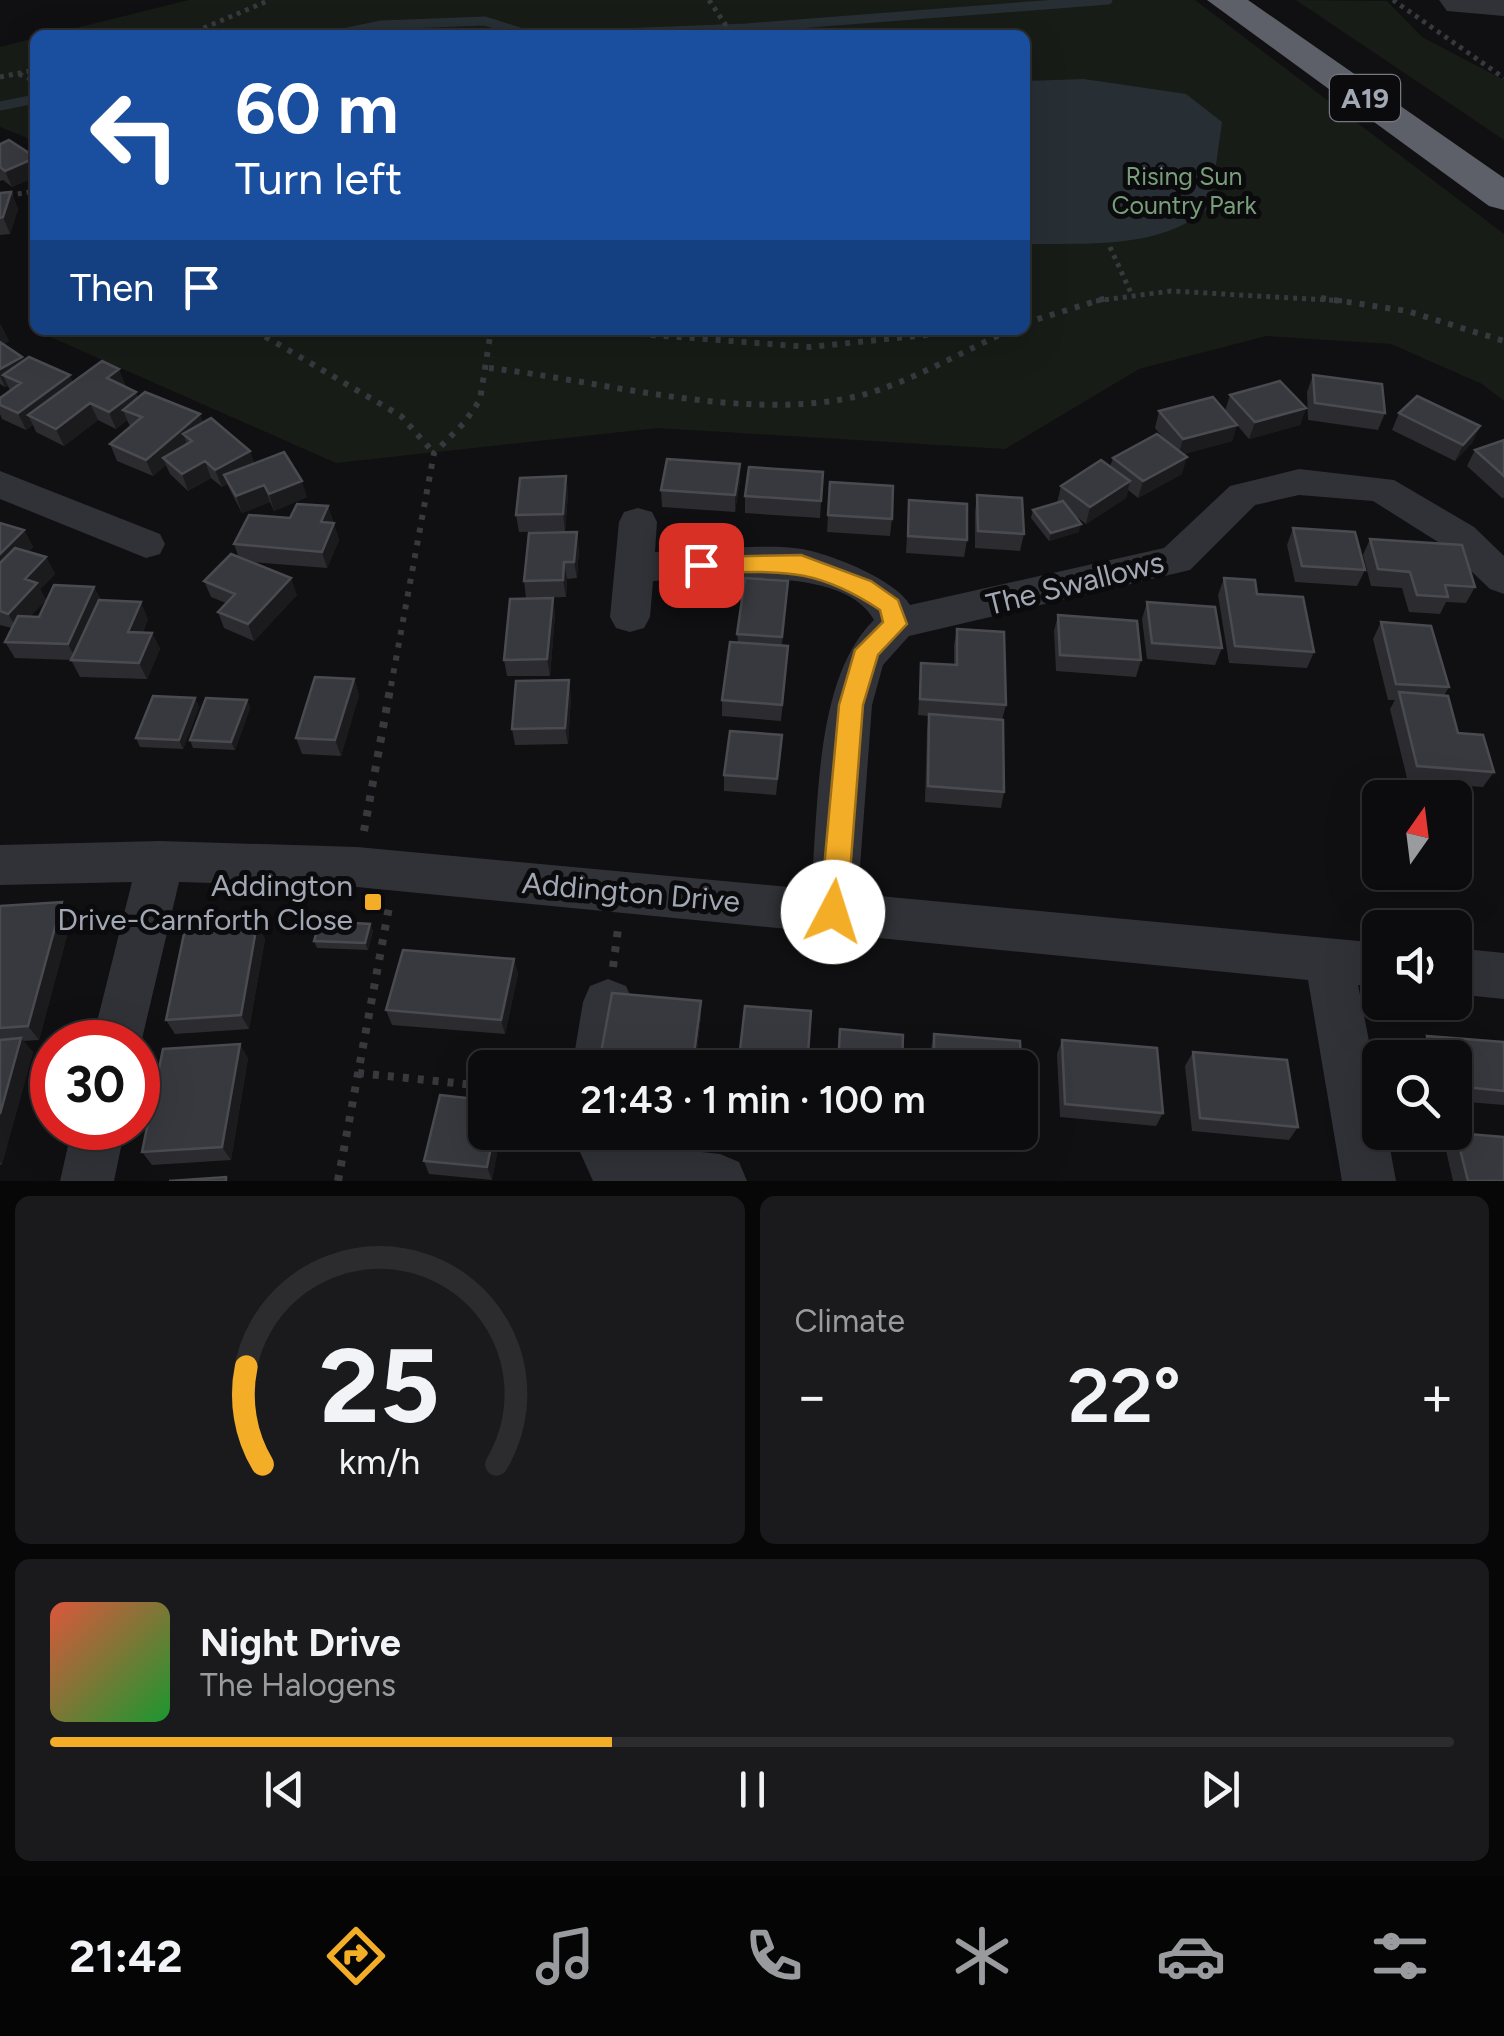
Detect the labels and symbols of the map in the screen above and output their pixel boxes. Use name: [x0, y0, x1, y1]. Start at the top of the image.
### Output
road number: A19: [1330, 75, 1400, 121]
park label: Rising Sun Country Park: [1111, 161, 1257, 220]
pin: [659, 523, 744, 608]
street label: The Swallows: [982, 543, 1168, 623]
north arrow: [1362, 780, 1472, 890]
position arrow: [781, 860, 885, 964]
street label: Addington Drive: [520, 864, 742, 920]
place label: Addington Drive-Carnforth Close: [57, 867, 353, 938]
marker: Addington Drive-Carnforth Close: [362, 891, 384, 913]
speed limit sign: 30: [30, 1020, 160, 1150]

